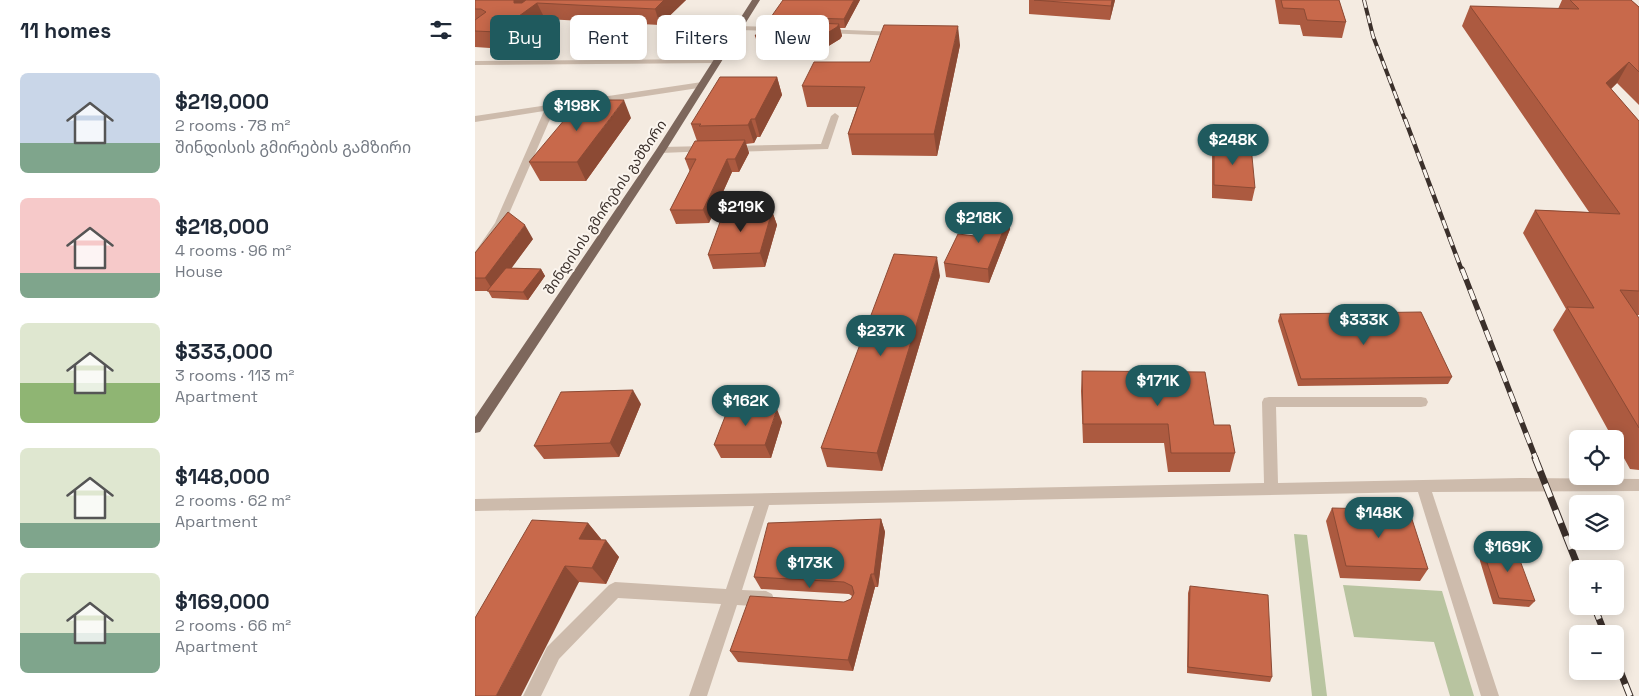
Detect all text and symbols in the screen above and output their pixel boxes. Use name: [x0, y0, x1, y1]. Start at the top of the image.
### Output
chip: Buy: [490, 15, 560, 60]
chip: Rent: [570, 15, 647, 60]
chip: Filters: [657, 15, 746, 60]
chip: New: [756, 15, 829, 60]
icon: filters: [427, 16, 455, 44]
text: 11 homes: [20, 17, 111, 44]
text: $219,000: [175, 88, 269, 115]
pin: $198K: [542, 90, 612, 132]
icon: home: [60, 93, 120, 153]
text: $198K: [554, 95, 600, 116]
text: 2 rooms · 78 m²: [175, 115, 290, 136]
street label: შინდისის გმირების გამზირი: [540, 116, 670, 298]
pin: $248K: [1198, 124, 1268, 166]
text: $248K: [1209, 129, 1257, 150]
text: შინდისის გმირების გამზირი: [175, 137, 411, 158]
pin: $219K: [706, 190, 776, 233]
text: $219K: [718, 196, 764, 217]
pin: $218K: [944, 202, 1014, 244]
text: $218K: [956, 207, 1002, 228]
text: $218,000: [175, 213, 269, 240]
icon: home: [60, 218, 120, 278]
text: 4 rooms · 96 m²: [175, 240, 291, 261]
text: House: [175, 261, 223, 282]
pin: $333K: [1329, 304, 1399, 346]
text: $333K: [1340, 309, 1388, 330]
pin: $237K: [846, 314, 916, 357]
text: $237K: [857, 320, 905, 341]
text: $333,000: [175, 338, 273, 365]
icon: home: [60, 343, 120, 403]
pin: $171K: [1123, 364, 1193, 407]
text: 3 rooms · 113 m²: [175, 365, 294, 386]
text: $171K: [1137, 370, 1179, 391]
pin: $162K: [711, 384, 781, 427]
text: Apartment: [175, 386, 258, 407]
text: $162K: [723, 390, 769, 411]
map controls: [1569, 430, 1624, 680]
button: locate: [1569, 430, 1624, 485]
text: $148,000: [175, 463, 270, 490]
icon: home: [60, 468, 120, 528]
text: 2 rooms · 62 m²: [175, 490, 291, 511]
button: layers: [1569, 495, 1624, 550]
pin: $148K: [1344, 496, 1414, 539]
text: $148K: [1356, 502, 1402, 523]
text: Apartment: [175, 511, 258, 532]
pin: $169K: [1473, 530, 1543, 573]
text: $169K: [1485, 536, 1531, 557]
pin: $173K: [775, 546, 845, 589]
text: $173K: [787, 552, 833, 573]
button: +: [1569, 560, 1624, 615]
text: $169,000: [175, 588, 270, 615]
icon: home: [60, 593, 120, 653]
text: 2 rooms · 66 m²: [175, 615, 291, 636]
button: −: [1569, 625, 1624, 680]
text: Apartment: [175, 636, 258, 657]

